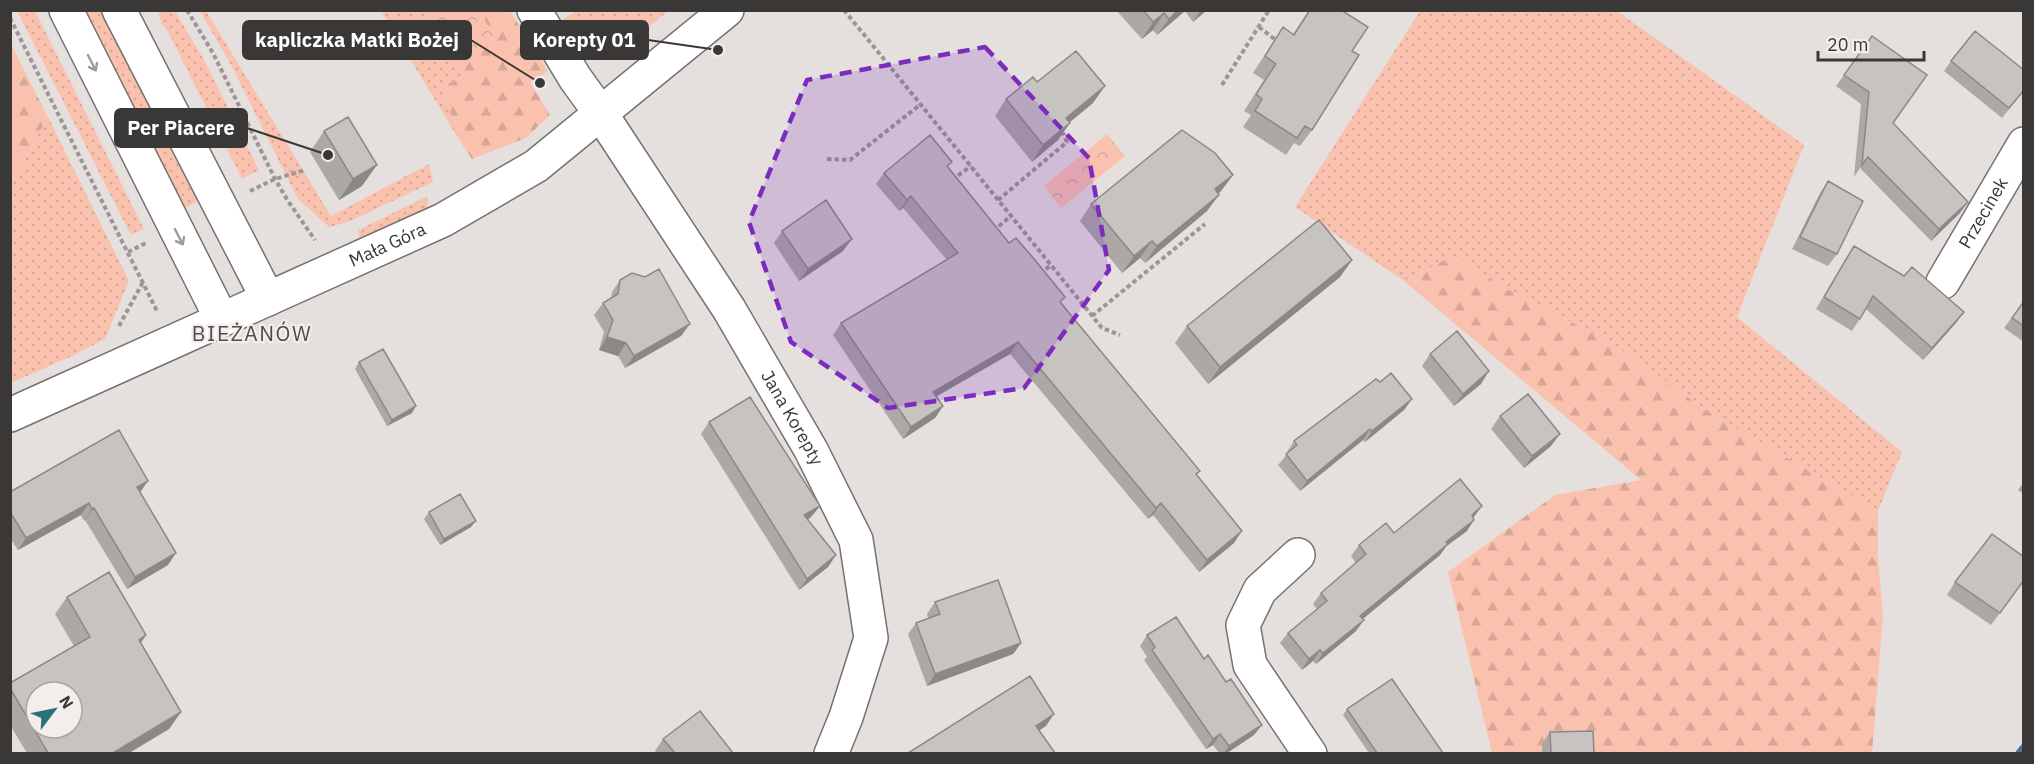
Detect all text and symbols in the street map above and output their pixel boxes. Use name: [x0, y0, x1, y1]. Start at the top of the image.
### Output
callout: kapliczka Matki Bożej: [243, 21, 471, 59]
callout: Korepty 01: [521, 21, 648, 59]
scale bar: [1818, 24, 1924, 62]
text: kapliczka Matki Bożej: [255, 26, 459, 53]
text: Korepty 01: [532, 26, 636, 53]
text: 20 m: [1827, 33, 1869, 56]
one-way arrow: [87, 53, 98, 71]
callout: Per Piacere: [115, 109, 247, 147]
text: Per Piacere: [127, 114, 235, 141]
street label: Przecinek: [1953, 173, 2013, 252]
street label: Mała Góra: [345, 217, 430, 272]
one-way arrow: [174, 228, 185, 246]
district label: BIEŻANÓW: [192, 319, 312, 347]
street label: Jana Korepty: [756, 366, 829, 469]
north arrow: [24, 680, 84, 740]
text: N: [55, 692, 78, 712]

